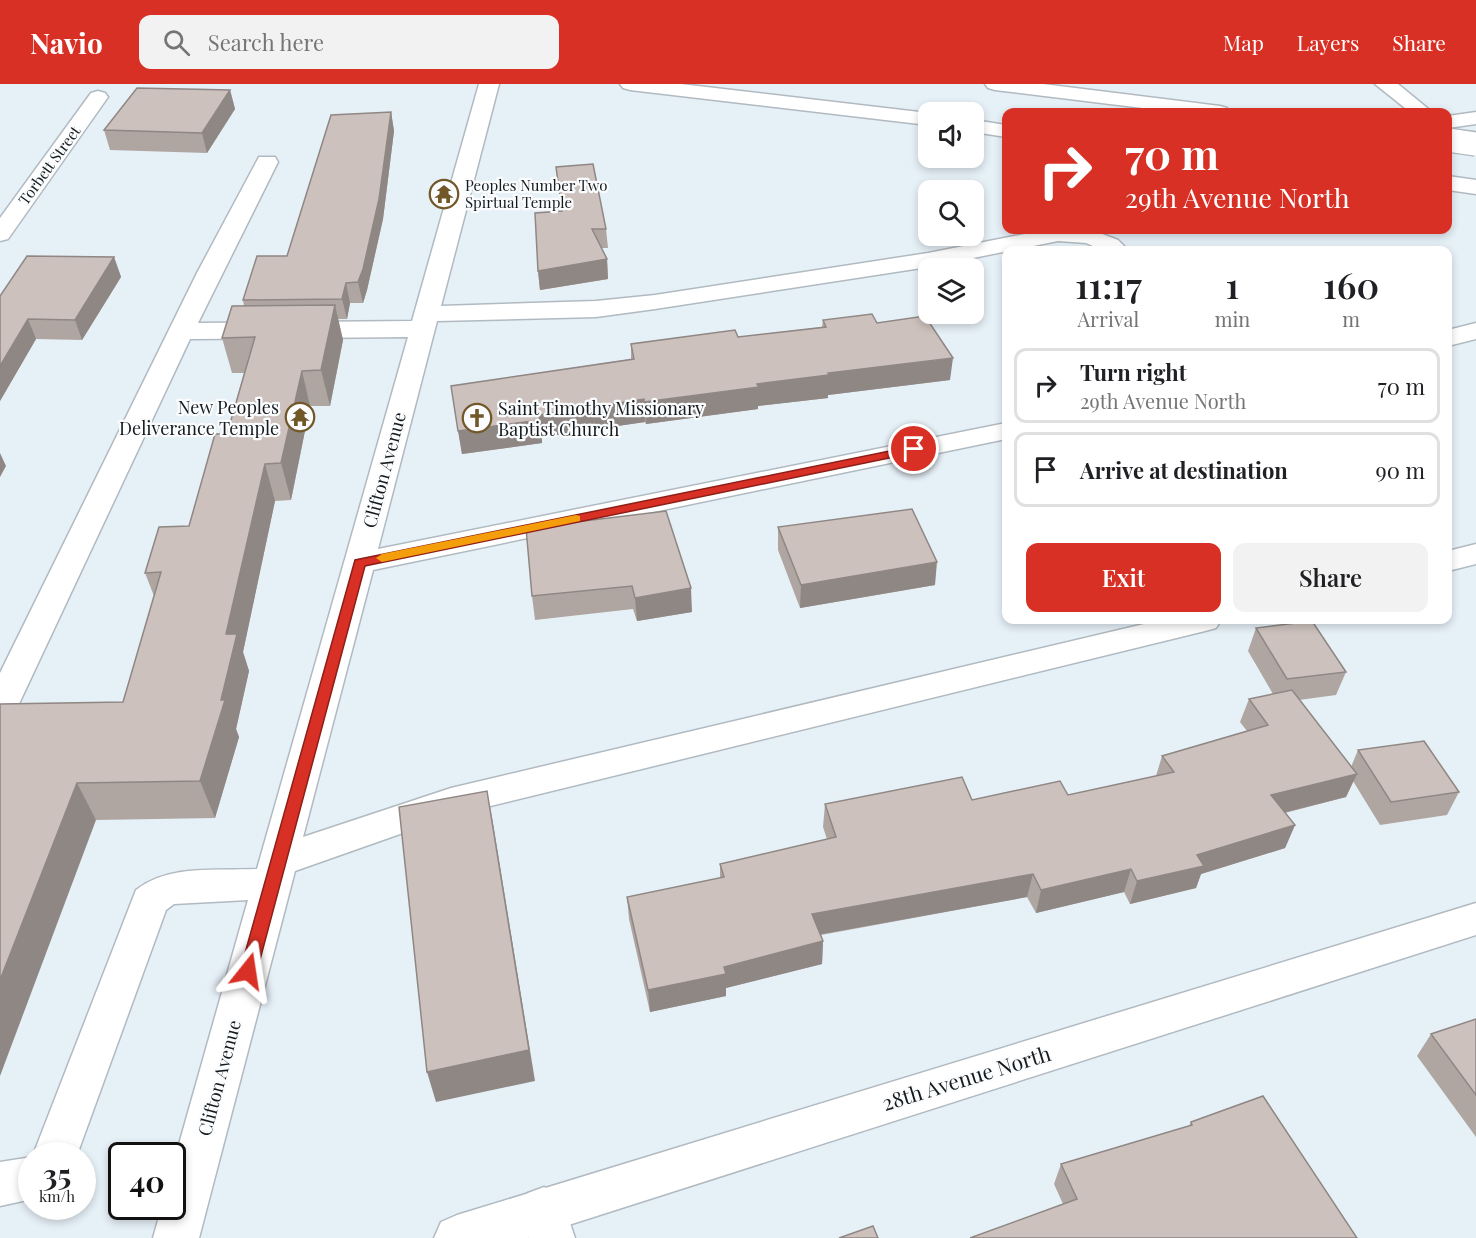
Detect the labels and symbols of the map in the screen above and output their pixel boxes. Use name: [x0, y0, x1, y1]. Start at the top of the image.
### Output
street label: Torbett Street: [14, 121, 85, 209]
place label: Peoples Number Two Spirtual Temple: [465, 175, 607, 212]
temple icon: Peoples Number Two Spirtual Temple: [428, 178, 460, 210]
place label: New Peoples Deliverance Temple: [119, 395, 279, 440]
place label: Saint Timothy Missionary Baptist Church: [498, 396, 704, 441]
temple icon: New Peoples Deliverance Temple: [284, 401, 316, 433]
church icon: Saint Timothy Missionary Baptist Church: [461, 402, 493, 434]
street label: Clifton Avenue: [357, 409, 411, 531]
pin: [888, 423, 939, 474]
position arrow: [216, 939, 280, 1003]
street label: Clifton Avenue: [192, 1017, 246, 1139]
street label: 28th Avenue North: [878, 1038, 1054, 1116]
speed limit sign: 40: [108, 1142, 186, 1220]

